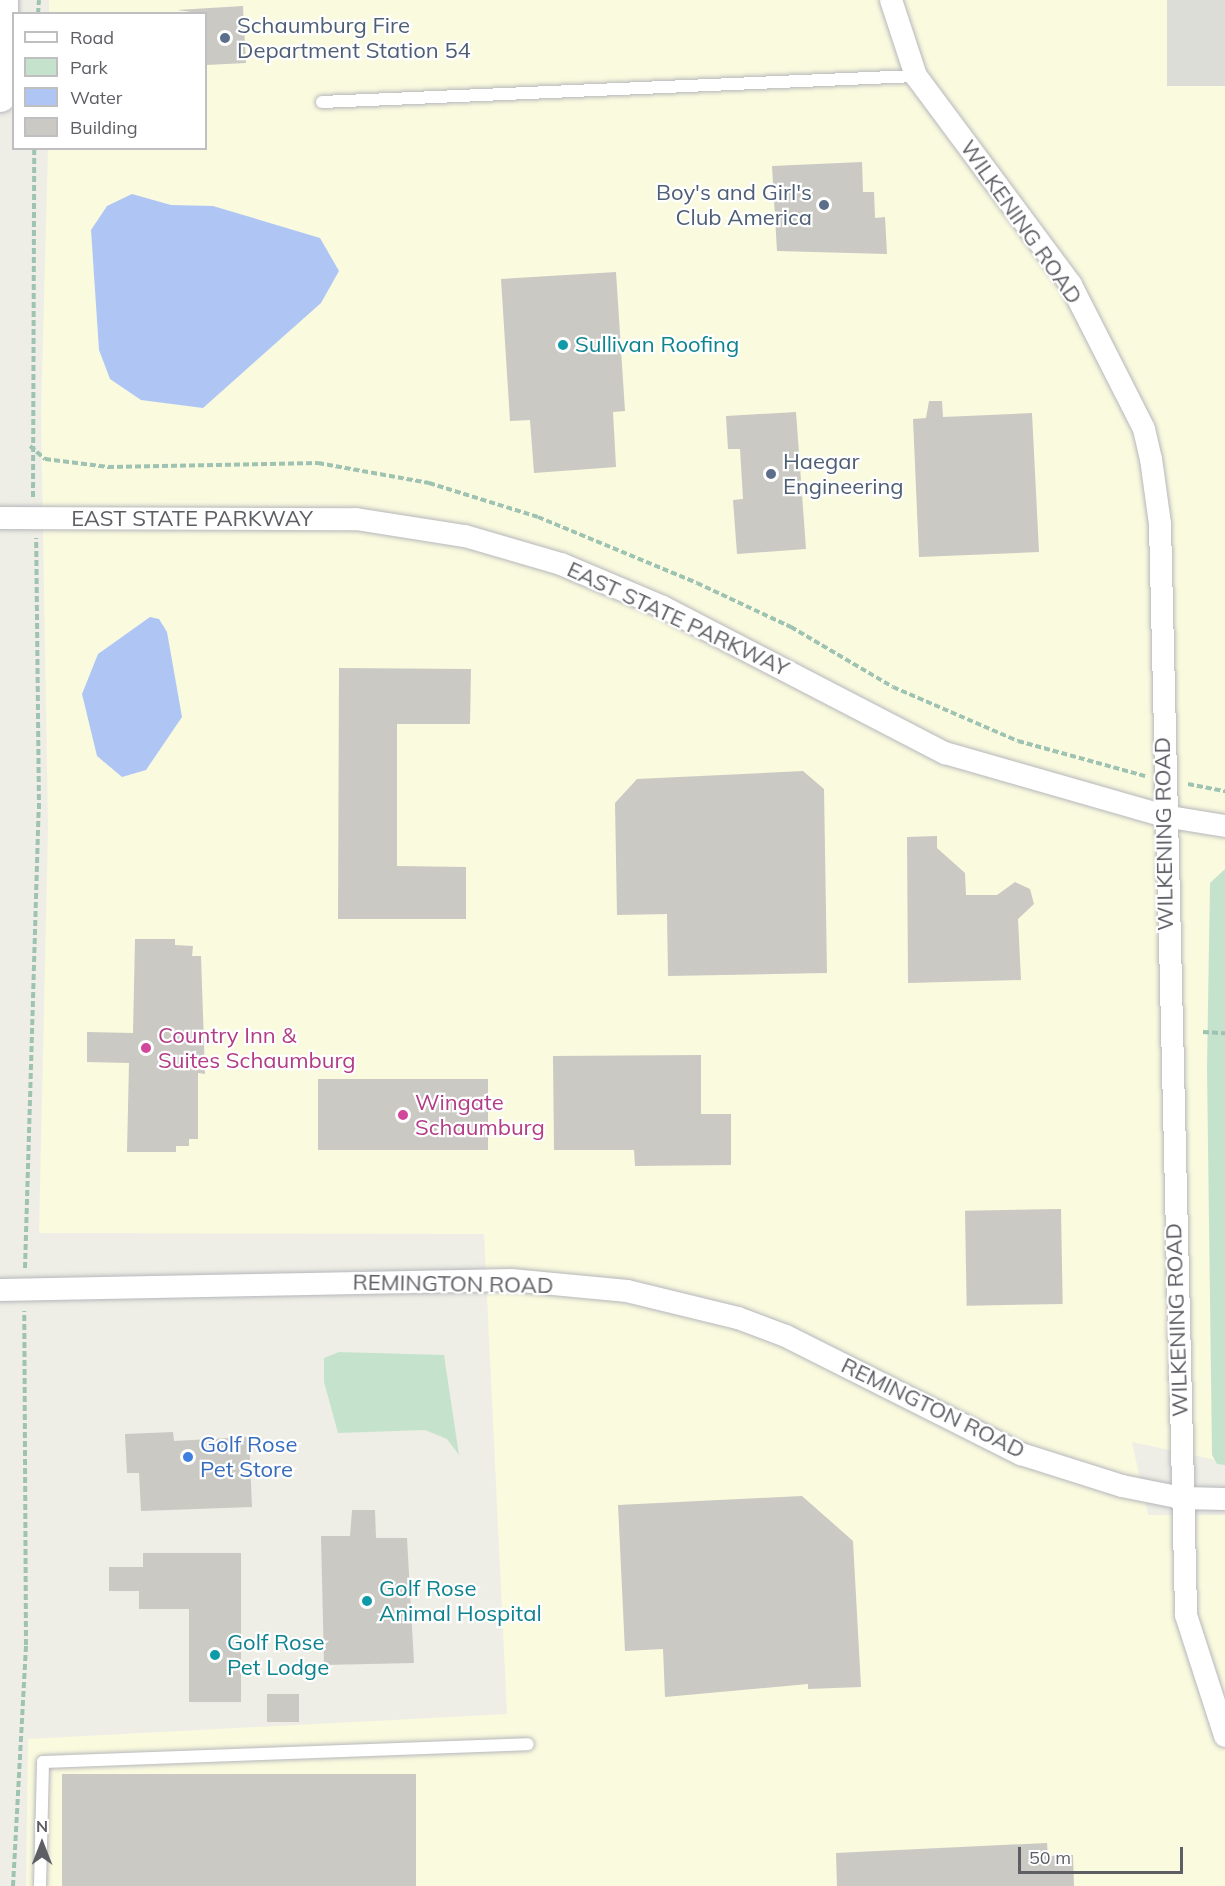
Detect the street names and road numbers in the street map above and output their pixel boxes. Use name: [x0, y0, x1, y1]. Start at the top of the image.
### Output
street label: WILKENING ROAD: [955, 135, 1087, 309]
street label: EAST STATE PARKWAY: [71, 506, 313, 532]
street label: EAST STATE PARKWAY: [563, 556, 793, 682]
street label: WILKENING ROAD: [1149, 737, 1179, 931]
street label: WILKENING ROAD: [1160, 1223, 1194, 1417]
street label: REMINGTON ROAD: [352, 1269, 554, 1299]
street label: REMINGTON ROAD: [837, 1352, 1029, 1464]

